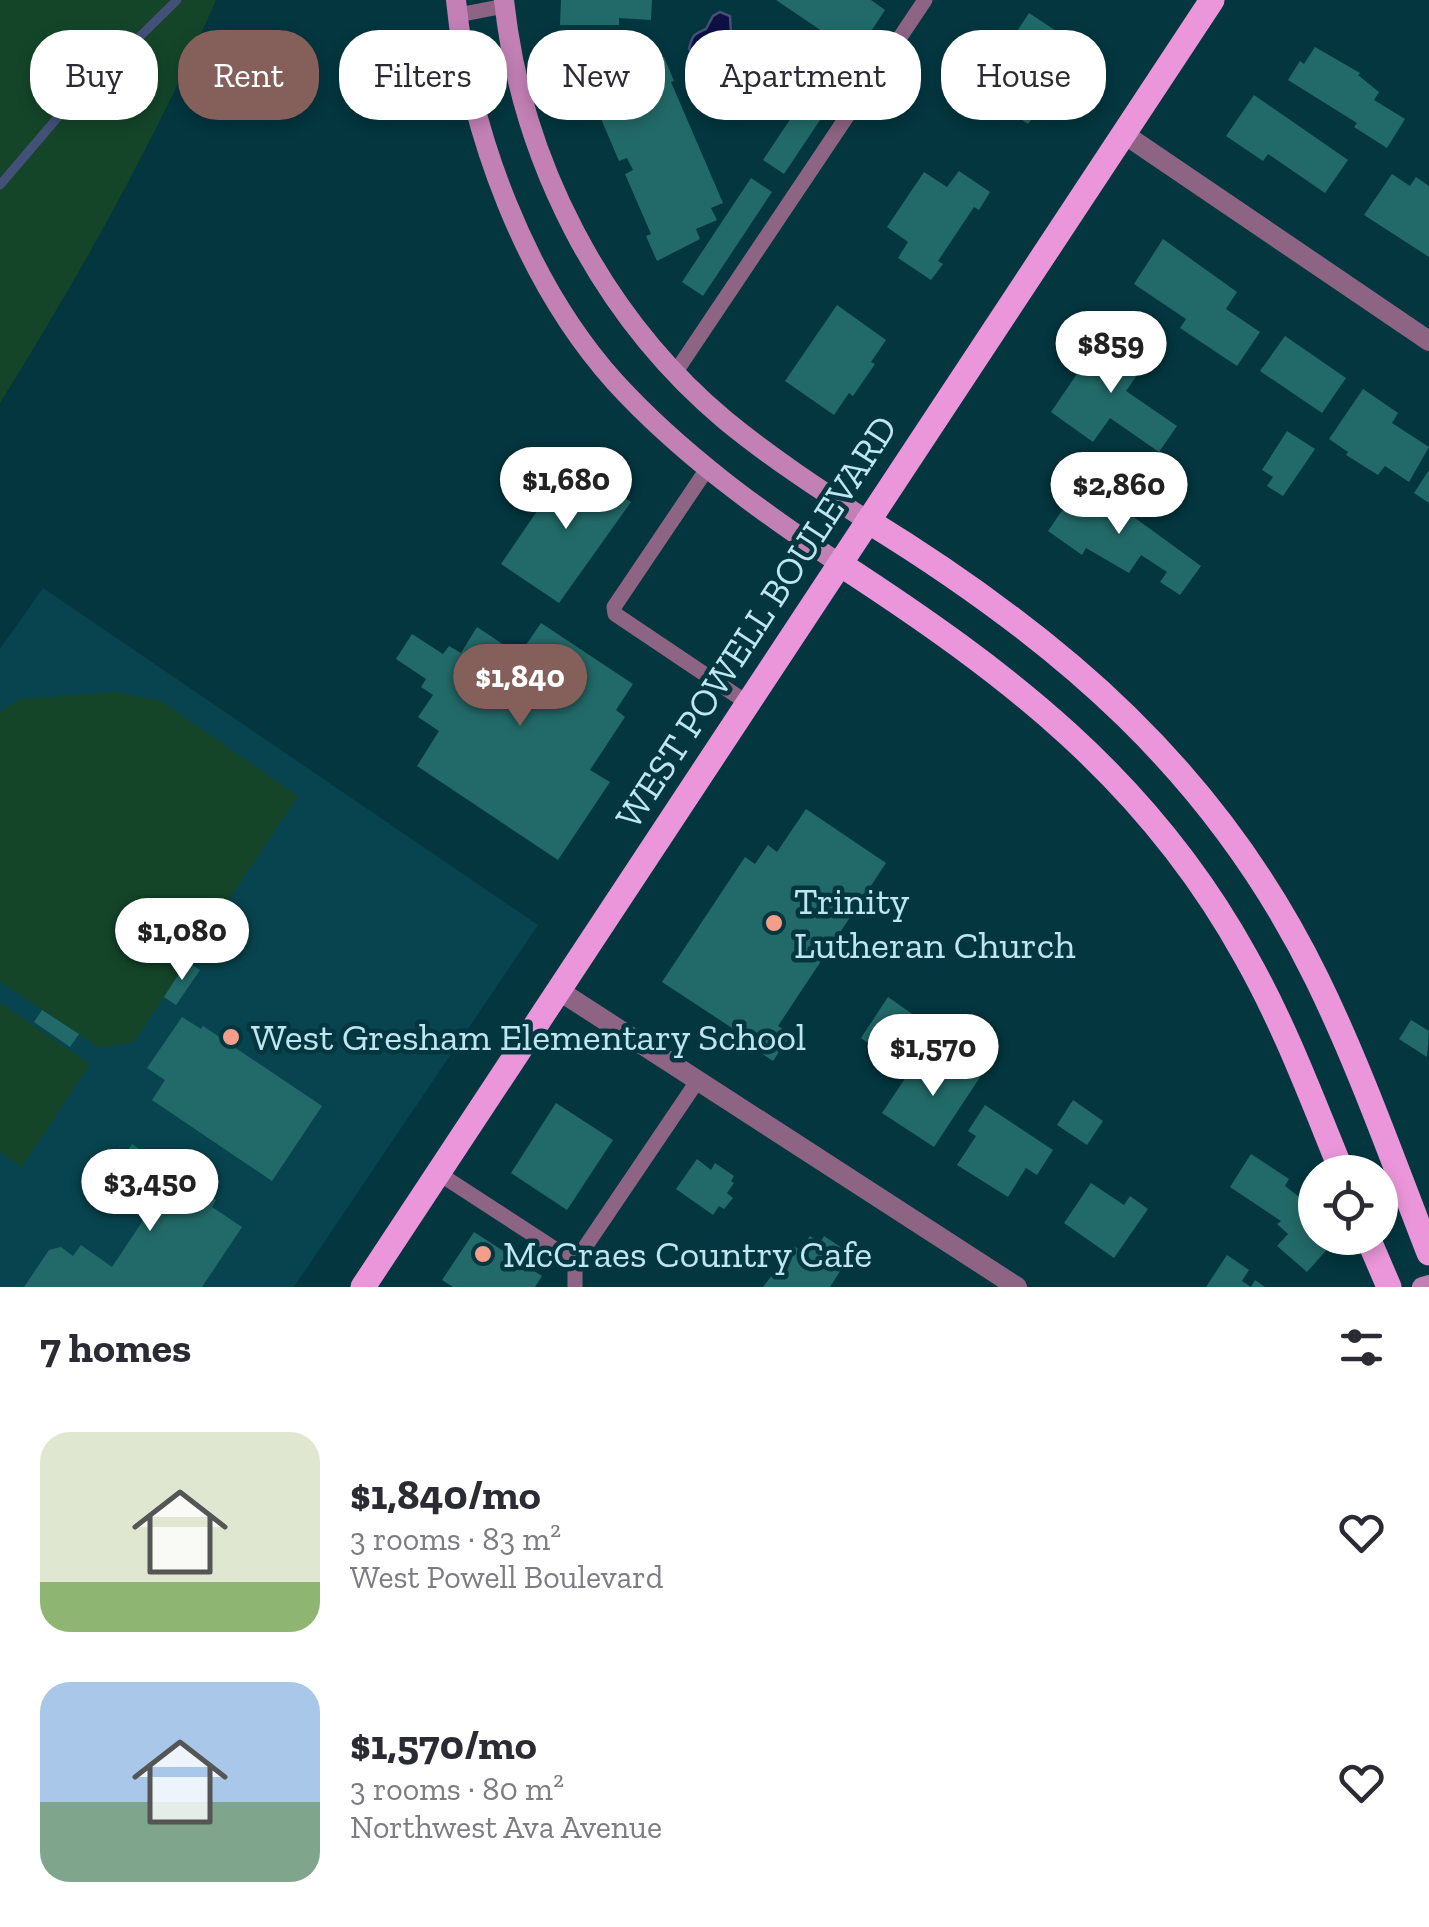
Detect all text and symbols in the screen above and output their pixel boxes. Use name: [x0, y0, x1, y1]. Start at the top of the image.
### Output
chip: Buy: [30, 30, 158, 120]
chip: Rent: [178, 30, 319, 120]
chip: Filters: [339, 30, 507, 120]
chip: New: [527, 30, 665, 120]
chip: Apartment: [685, 30, 921, 120]
chip: House: [941, 30, 1106, 120]
pin: $859: [1052, 311, 1170, 396]
text: $859: [1078, 324, 1144, 362]
street label: WEST POWELL BOULEVARD: [605, 407, 907, 837]
pin: $1,680: [485, 447, 647, 532]
pin: $2,860: [1038, 452, 1200, 537]
text: $1,680: [522, 460, 610, 498]
text: $2,860: [1073, 465, 1165, 503]
pin: $1,840: [439, 644, 601, 729]
text: $1,840: [475, 657, 565, 695]
place label: Trinity Lutheran Church: [794, 878, 1076, 968]
pin: $1,080: [101, 898, 263, 983]
text: $1,080: [137, 911, 227, 949]
marker: Trinity Lutheran Church: [763, 912, 785, 934]
place label: West Gresham Elementary School: [251, 1014, 806, 1060]
pin: $1,570: [852, 1014, 1014, 1099]
marker: West Gresham Elementary School: [220, 1026, 242, 1048]
text: $1,570: [890, 1027, 976, 1065]
pin: $3,450: [69, 1149, 231, 1234]
map controls: [1298, 1155, 1398, 1255]
button: locate: [1298, 1155, 1398, 1255]
text: $3,450: [103, 1162, 197, 1200]
place label: McCraes Country Cafe: [503, 1231, 872, 1277]
marker: McCraes Country Cafe: [472, 1243, 494, 1265]
icon: filters: [1334, 1320, 1389, 1375]
text: 7 homes: [40, 1322, 191, 1373]
text: $1,840/mo: [350, 1469, 541, 1520]
icon: home: [120, 1472, 240, 1592]
icon: heart: [1334, 1505, 1389, 1560]
text: 3 rooms · 83 m²: [350, 1520, 561, 1558]
text: West Powell Boulevard: [350, 1558, 663, 1596]
text: $1,570/mo: [350, 1719, 537, 1770]
icon: home: [120, 1722, 240, 1842]
icon: heart: [1334, 1755, 1389, 1810]
text: 3 rooms · 80 m²: [350, 1770, 564, 1808]
text: Northwest Ava Avenue: [350, 1808, 662, 1846]

